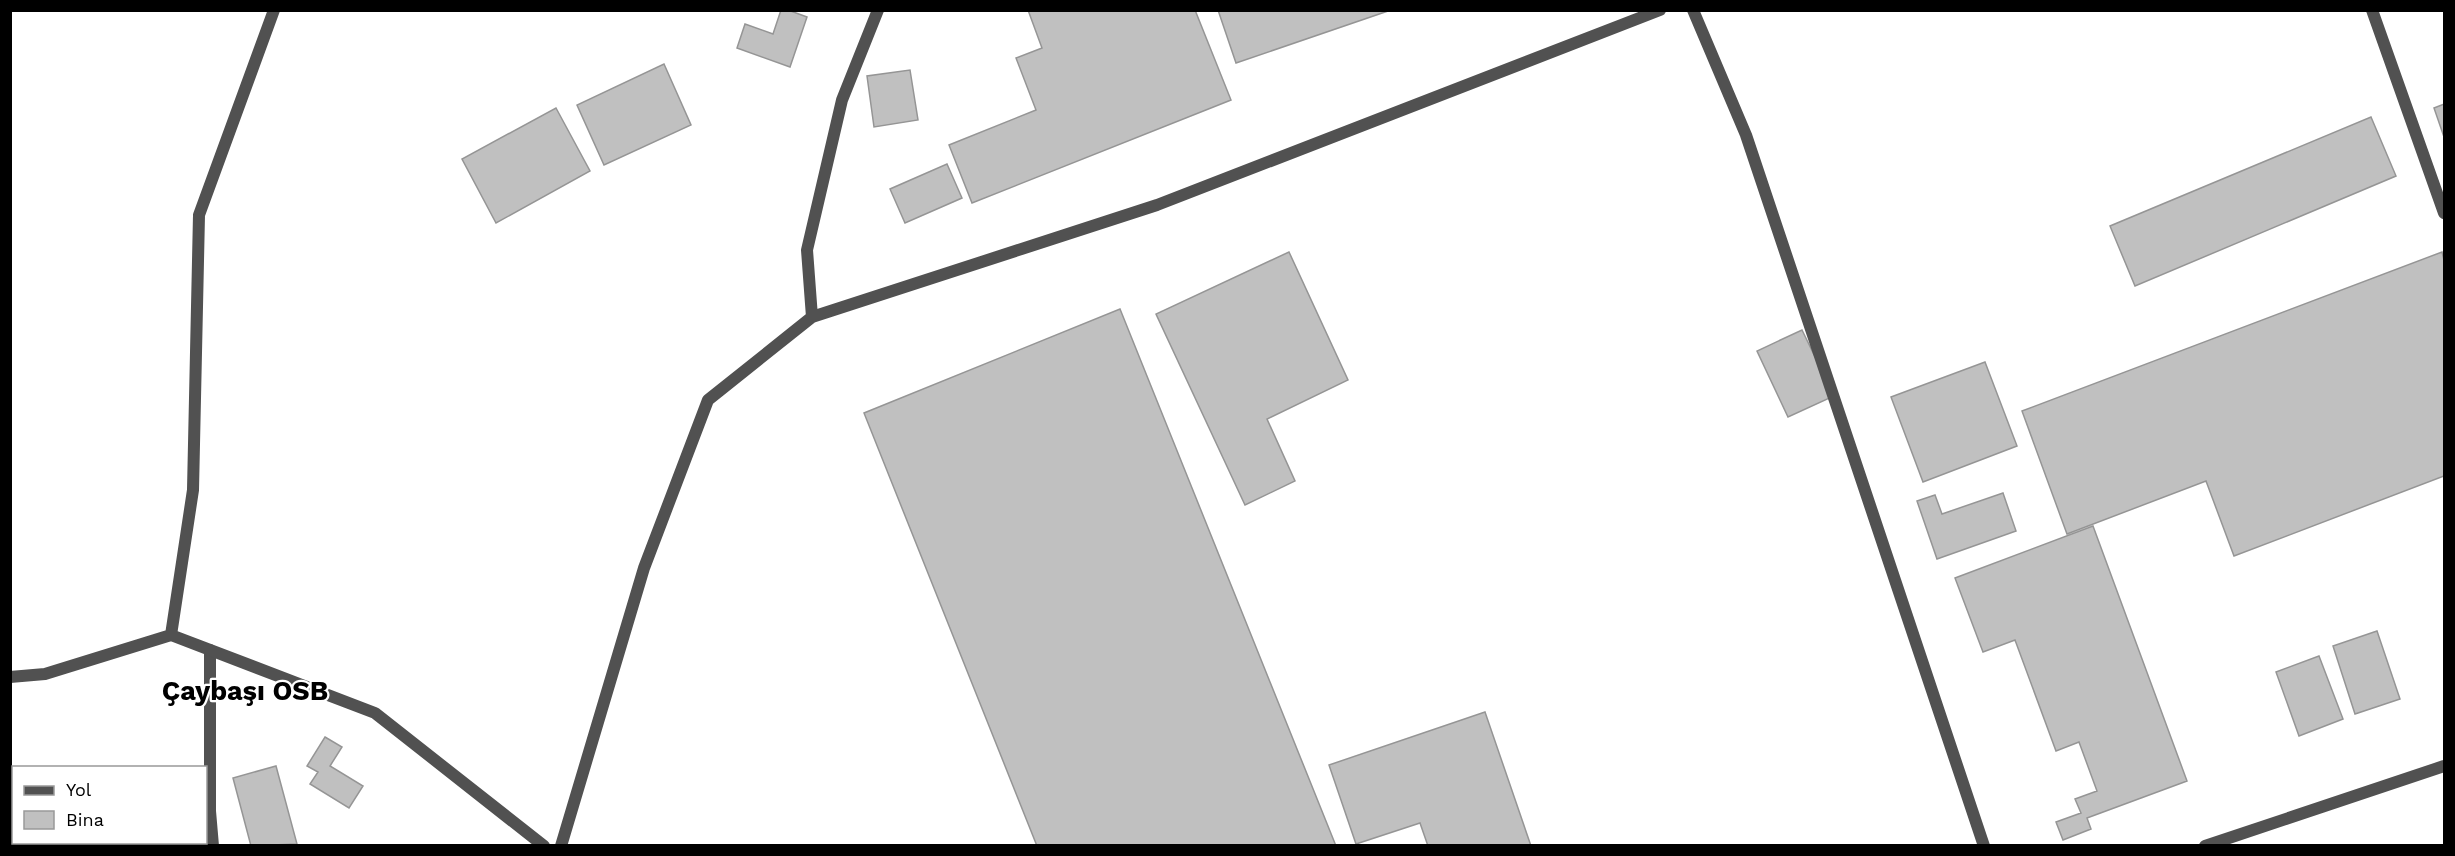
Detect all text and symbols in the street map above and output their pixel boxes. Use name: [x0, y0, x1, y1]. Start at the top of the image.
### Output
district label: Çaybaşı OSB: [162, 675, 328, 707]
legend: [12, 766, 207, 844]
text: Yol: [66, 779, 92, 800]
text: Bina: [66, 809, 104, 830]

